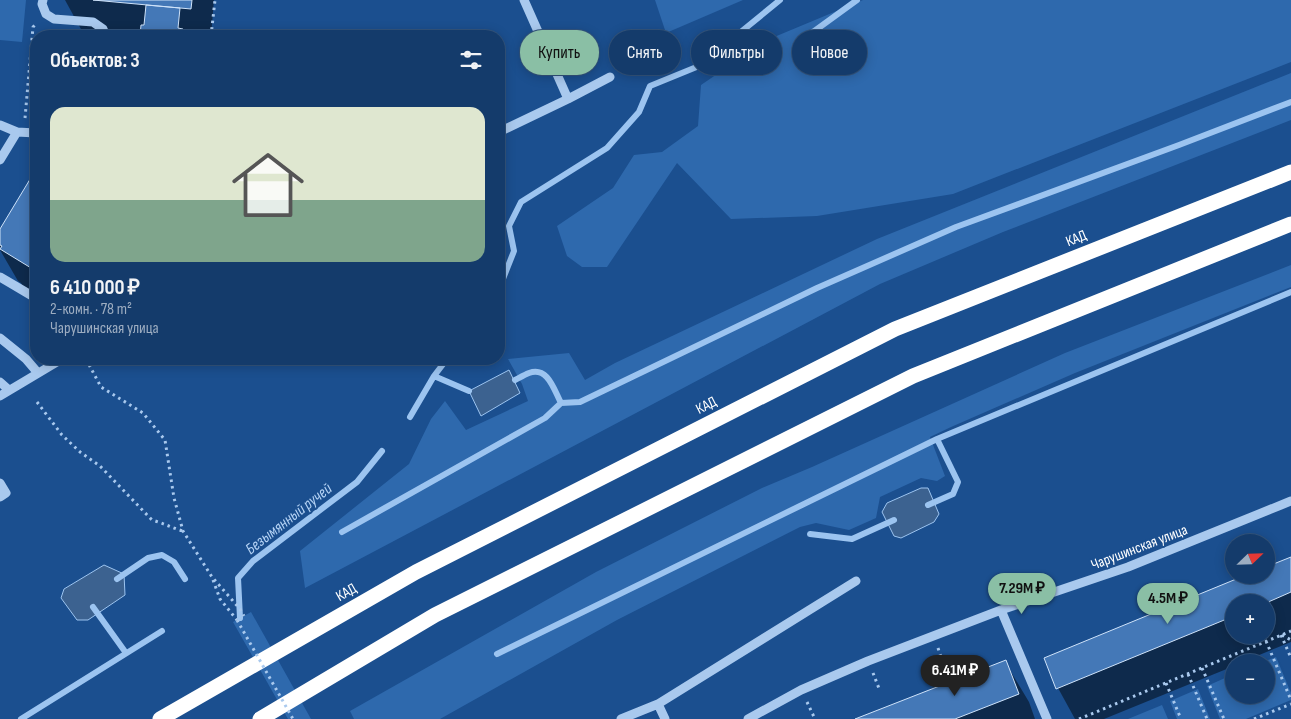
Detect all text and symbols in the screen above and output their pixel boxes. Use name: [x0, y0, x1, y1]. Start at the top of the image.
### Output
chip: Купить: [520, 30, 599, 75]
chip: Снять: [609, 30, 681, 75]
chip: Фильтры: [691, 30, 782, 75]
chip: Новое: [792, 30, 867, 75]
icon: filters: [457, 46, 485, 74]
text: Объектов: 3: [50, 48, 140, 73]
icon: home: [223, 140, 313, 230]
street label: КАД: [1063, 226, 1089, 251]
text: 6 410 000 ₽: [50, 275, 140, 300]
text: 2-комн. · 78 m²: [50, 300, 132, 319]
text: Чарушинская улица: [50, 319, 159, 338]
street label: КАД: [693, 392, 720, 419]
water label: Безымянный ручей: [242, 479, 336, 559]
street label: Чарушинская улица: [1088, 520, 1190, 575]
north arrow: [1225, 534, 1275, 584]
map controls: [1225, 534, 1275, 704]
pin: 7.29M ₽: [976, 572, 1068, 615]
street label: КАД: [332, 579, 360, 606]
text: 7.29M ₽: [999, 579, 1045, 598]
pin: 4.5M ₽: [1127, 582, 1209, 625]
text: 4.5M ₽: [1148, 589, 1188, 608]
button: +: [1225, 594, 1275, 644]
pin: 6.41M ₽: [909, 654, 1001, 697]
button: −: [1225, 654, 1275, 704]
text: 6.41M ₽: [932, 661, 978, 680]

